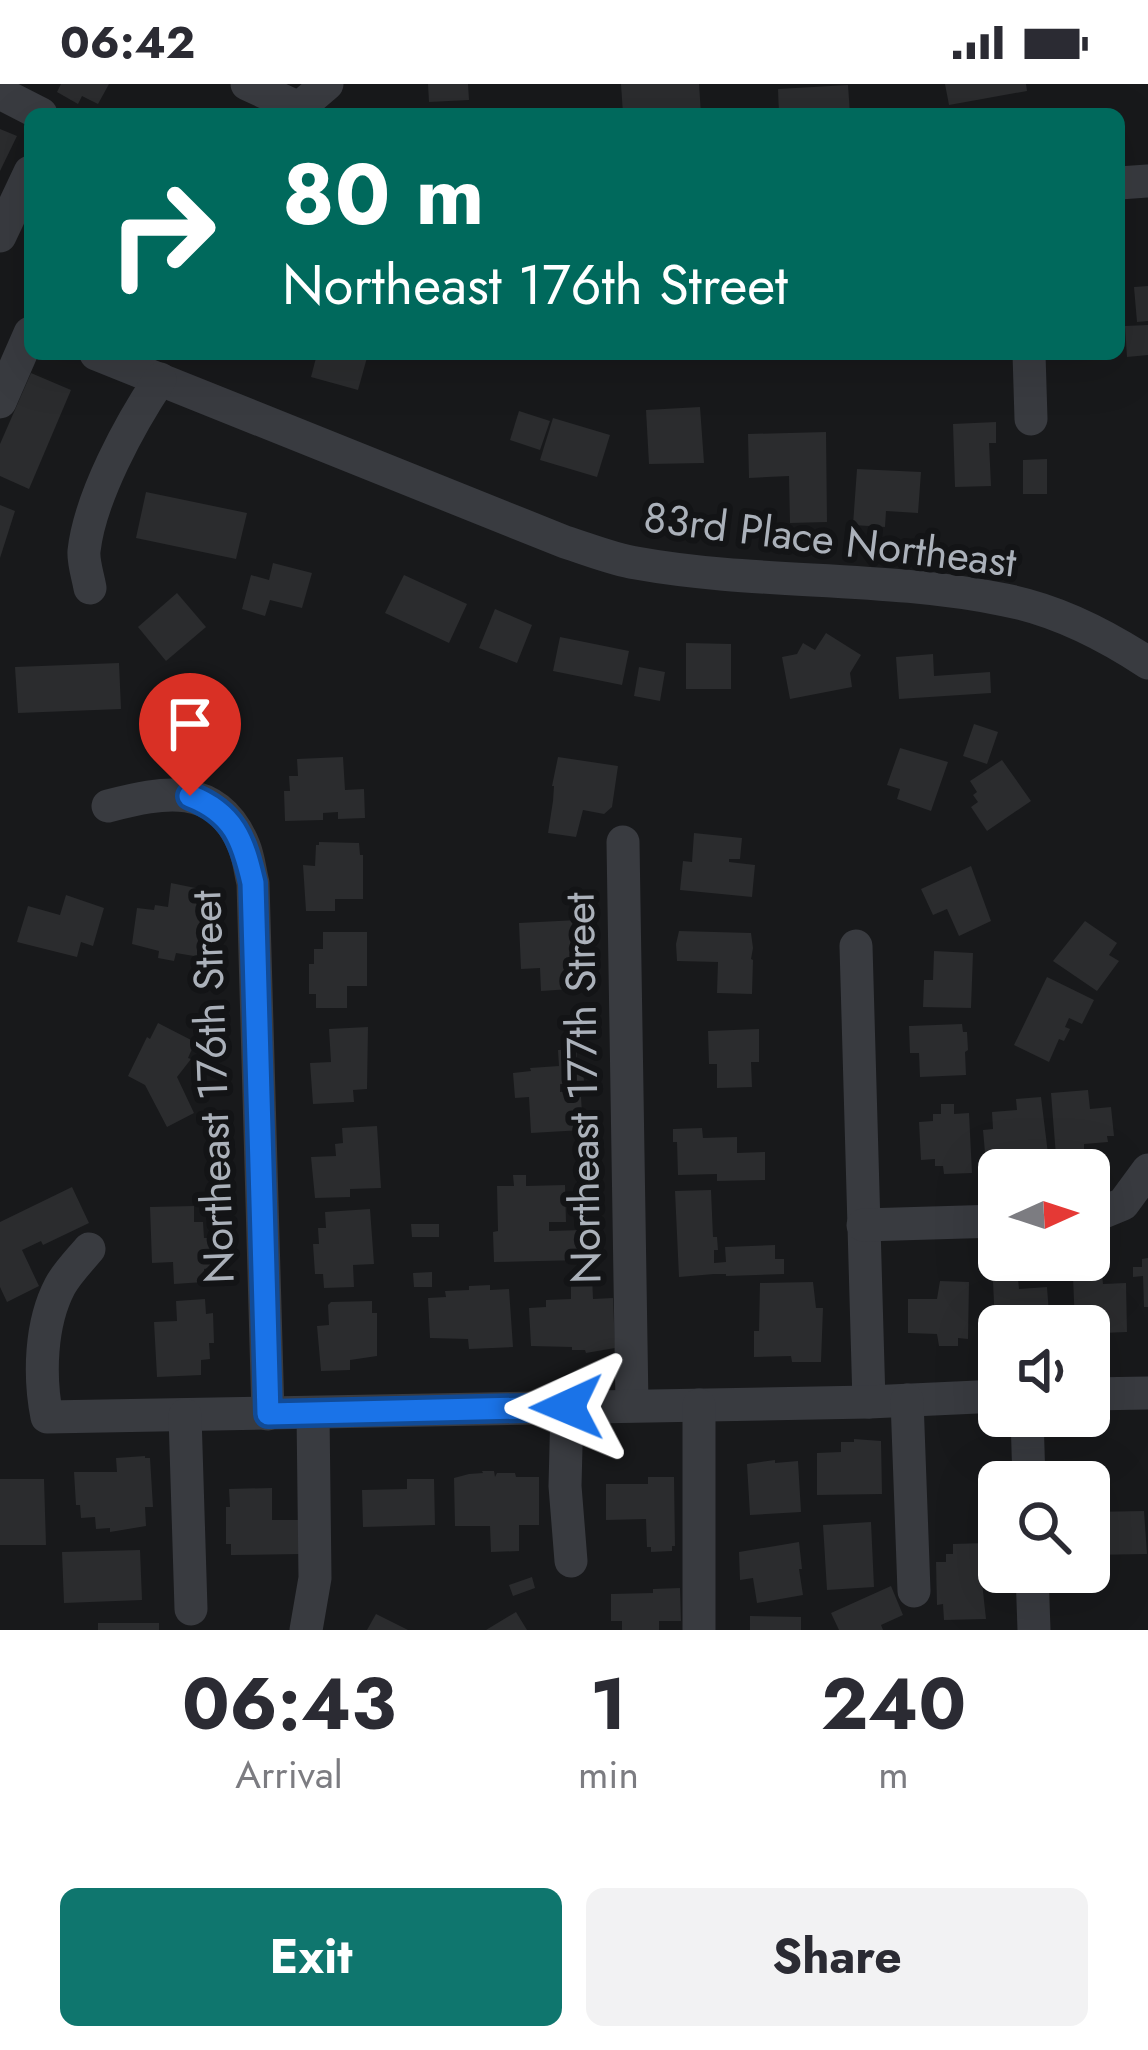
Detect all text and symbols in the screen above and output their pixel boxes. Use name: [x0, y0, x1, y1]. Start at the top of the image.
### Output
text: 06:42: [60, 10, 195, 75]
text: 80 m: [282, 134, 484, 256]
icon: right: [84, 156, 240, 312]
text: Northeast 176th Street: [282, 246, 788, 324]
street label: 83rd Place Northeast: [640, 486, 1020, 593]
pin: [139, 673, 241, 796]
icon: arrive: [157, 691, 223, 757]
street label: Northeast 176th Street: [175, 889, 250, 1285]
street label: Northeast 177th Street: [549, 892, 616, 1284]
north arrow: [978, 1149, 1110, 1281]
map controls: [978, 1149, 1110, 1593]
button: sound: [978, 1305, 1110, 1437]
position arrow: [504, 1344, 630, 1470]
button: search: [978, 1461, 1110, 1593]
text: 06:43: [182, 1652, 396, 1756]
text: 1: [590, 1652, 627, 1756]
text: 240: [821, 1652, 966, 1756]
text: Arrival: [235, 1746, 343, 1803]
text: min: [578, 1746, 639, 1803]
text: m: [878, 1746, 909, 1803]
button: Exit: [60, 1888, 562, 2026]
button: Share: [586, 1888, 1088, 2026]

